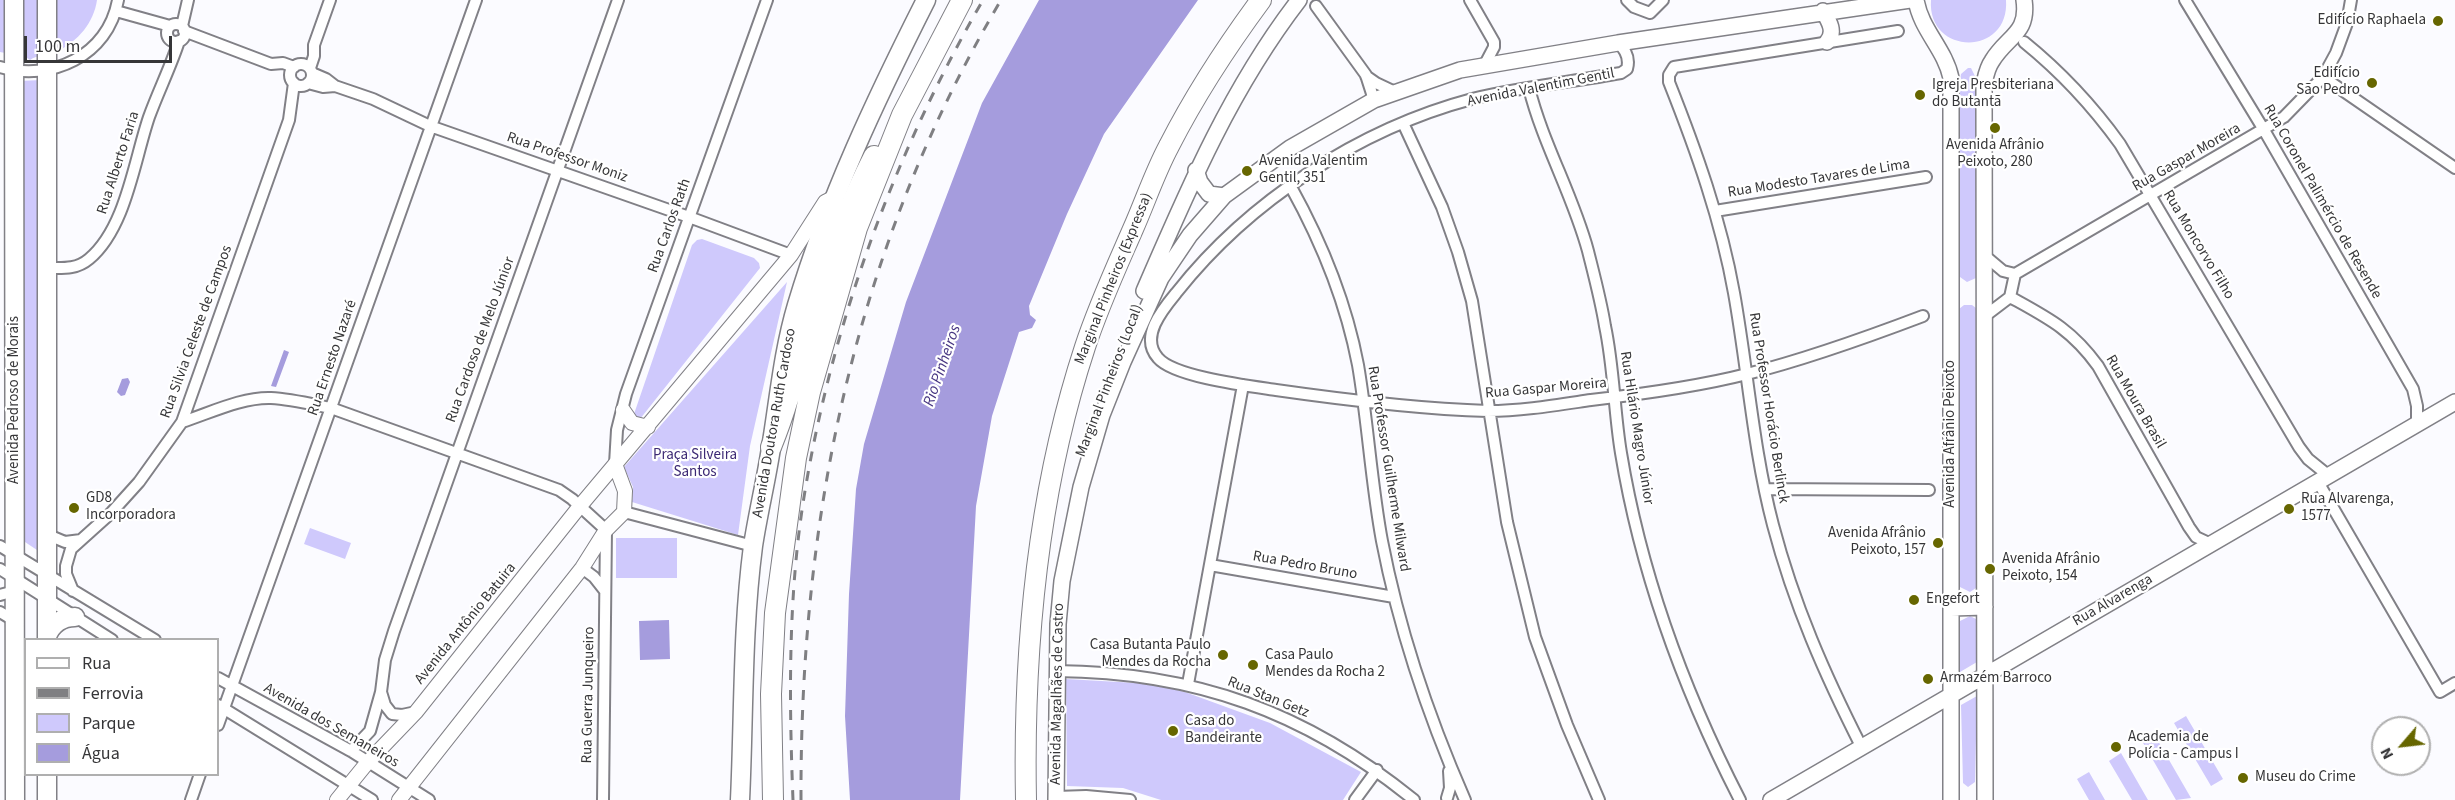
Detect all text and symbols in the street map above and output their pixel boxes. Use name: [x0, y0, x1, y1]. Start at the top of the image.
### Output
place label: Edifício Raphaela: [2318, 12, 2426, 30]
marker: Edifício Raphaela: [2431, 14, 2445, 28]
scale bar: [27, 24, 176, 62]
text: 100 m: [35, 34, 80, 59]
street label: Avenida Valentim Gentil: [1466, 65, 1616, 111]
place label: Edifício São Pedro: [2296, 65, 2360, 100]
marker: Edifício São Pedro: [2365, 76, 2379, 90]
place label: Igreja Presbiteriana do Butantã: [1932, 77, 2054, 112]
marker: Igreja Presbiteriana do Butantã: [1913, 88, 1927, 102]
street label: Rua Coronel Palimércio de Resende: [2259, 102, 2385, 302]
street label: Rua Alberto Faria: [94, 109, 144, 217]
street label: Rua Gaspar Moreira: [2130, 120, 2244, 196]
marker: Avenida Afrânio Peixoto, 280: [1988, 121, 2002, 135]
street label: Rua Professor Moniz: [504, 129, 630, 187]
place label: Avenida Afrânio Peixoto, 280: [1946, 137, 2044, 172]
place label: Avenida Valentim Gentil, 351: [1259, 153, 1368, 188]
street label: Rua Modesto Tavares de Lima: [1727, 156, 1911, 202]
marker: Avenida Valentim Gentil, 351: [1240, 164, 1254, 178]
street label: Rua Carlos Rath: [645, 176, 695, 276]
street label: Rua Moncorvo Filho: [2158, 187, 2238, 303]
street label: Marginal Pinheiros (Expressa): [1071, 190, 1157, 368]
street label: Rua Silvia Celeste de Campos: [157, 243, 237, 421]
street label: Rua Cardoso de Melo Júnior: [443, 255, 519, 425]
street label: Rua Ernesto Nazaré: [305, 298, 361, 418]
street label: Marginal Pinheiros (Local): [1073, 302, 1147, 460]
street label: Rua Professor Horácio Berlinck: [1744, 311, 1792, 505]
street label: Avenida Pedroso de Morais: [6, 316, 24, 484]
water label: Rio Pinheiros: [920, 323, 966, 409]
street label: Avenida Doutora Ruth Cardoso: [749, 327, 801, 519]
street label: Rua Hilário Magro Júnior: [1615, 350, 1657, 506]
street label: Rua Moura Brasil: [2101, 352, 2169, 452]
street label: Avenida Afrânio Peixoto: [1942, 360, 1960, 508]
street label: Rua Professor Guilherme Milward: [1363, 365, 1413, 573]
street label: Rua Gaspar Moreira: [1485, 375, 1607, 403]
park label: Praça Silveira Santos: [653, 447, 737, 482]
place label: GD8 Incorporadora: [86, 490, 176, 525]
place label: Rua Alvarenga, 1577: [2301, 491, 2394, 526]
marker: GD8 Incorporadora: [67, 501, 81, 515]
marker: Rua Alvarenga, 1577: [2282, 502, 2296, 516]
place label: Avenida Afrânio Peixoto, 157: [1828, 525, 1926, 560]
marker: Avenida Afrânio Peixoto, 157: [1931, 536, 1945, 550]
street label: Rua Pedro Bruno: [1251, 548, 1359, 584]
place label: Avenida Afrânio Peixoto, 154: [2002, 551, 2100, 586]
street label: Avenida Antônio Batuira: [411, 560, 521, 688]
marker: Avenida Afrânio Peixoto, 154: [1983, 562, 1997, 576]
street label: Rua Alvarenga: [2070, 571, 2156, 631]
place label: Engefort: [1926, 591, 1980, 609]
marker: Engefort: [1907, 593, 1921, 607]
street label: Avenida Magalhães de Castro: [1047, 603, 1069, 785]
street label: Rua Guerra Junqueiro: [579, 626, 599, 764]
place label: Casa Butanta Paulo Mendes da Rocha: [1090, 637, 1211, 672]
legend: [24, 638, 219, 776]
place label: Casa Paulo Mendes da Rocha 2: [1265, 647, 1385, 682]
marker: Casa Butanta Paulo Mendes da Rocha: [1216, 648, 1230, 662]
text: Rua: [82, 651, 111, 676]
marker: Casa Paulo Mendes da Rocha 2: [1246, 658, 1260, 672]
place label: Armazém Barroco: [1940, 670, 2052, 688]
marker: Armazém Barroco: [1921, 672, 1935, 686]
street label: Rua Stan Getz: [1225, 673, 1311, 723]
street label: Avenida dos Semaneiros: [260, 680, 402, 772]
text: Ferrovia: [82, 681, 143, 706]
text: Parque: [82, 711, 135, 736]
place label: Casa do Bandeirante: [1185, 713, 1262, 748]
north arrow: [2371, 716, 2431, 776]
marker: Casa do Bandeirante: [1166, 724, 1180, 738]
place label: Academia de Polícia - Campus I: [2128, 729, 2239, 764]
marker: Academia de Polícia - Campus I: [2109, 740, 2123, 754]
text: Água: [82, 741, 120, 766]
text: N: [2375, 744, 2399, 763]
place label: Museu do Crime: [2255, 769, 2356, 787]
marker: Museu do Crime: [2236, 771, 2250, 785]

